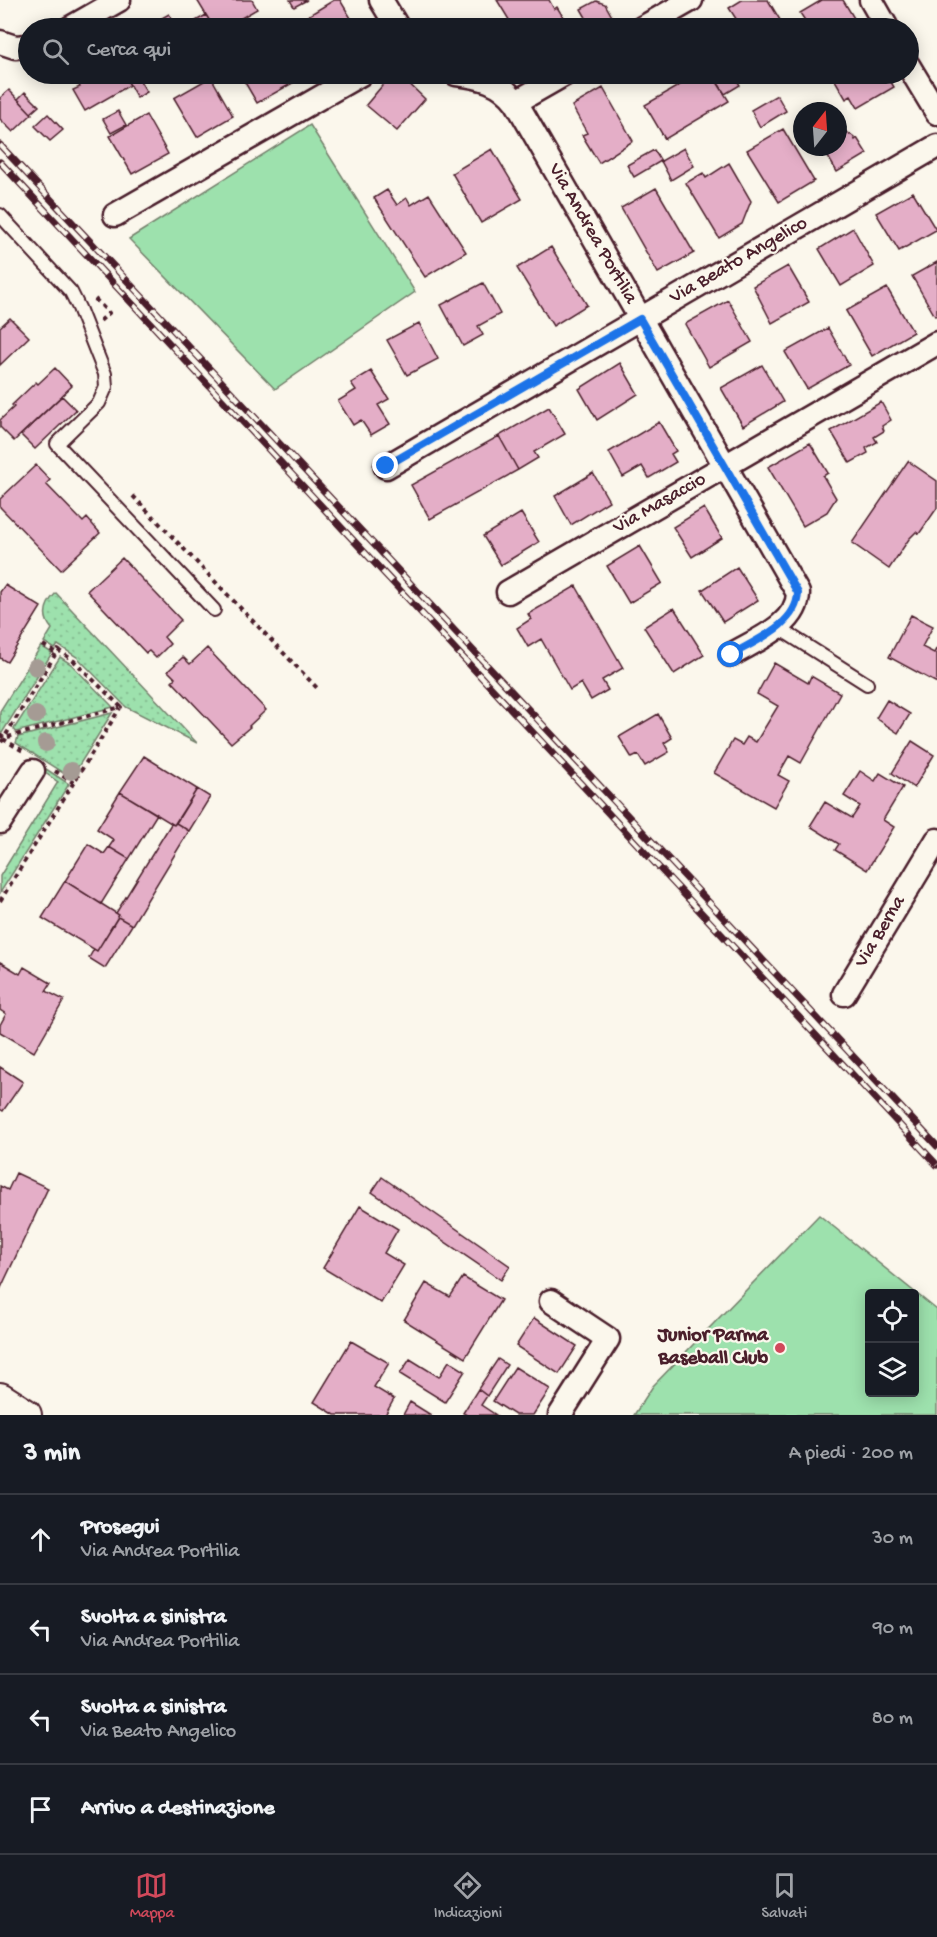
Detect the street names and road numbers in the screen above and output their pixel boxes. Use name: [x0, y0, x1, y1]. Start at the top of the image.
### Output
street label: Via Andrea Portilia: [542, 159, 642, 309]
street label: Via Beato Angelico: [665, 212, 812, 310]
street label: Via Masaccio: [609, 468, 710, 540]
street label: Via Berna: [850, 891, 912, 973]

